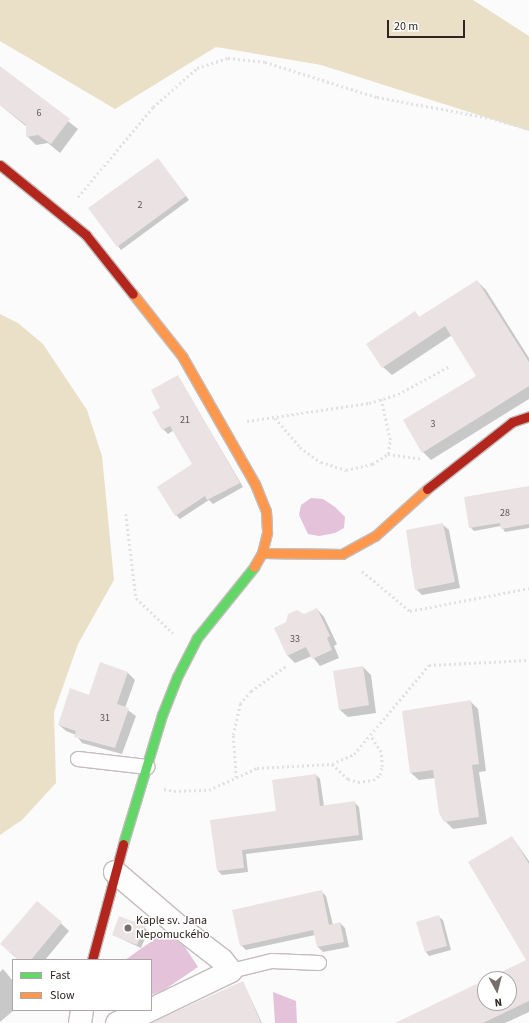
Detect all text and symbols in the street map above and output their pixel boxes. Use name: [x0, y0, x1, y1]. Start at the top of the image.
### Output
scale bar: [389, 12, 467, 38]
text: 20 m: [394, 18, 418, 35]
house number: 6: [37, 108, 41, 120]
house number: 2: [138, 200, 142, 212]
house number: 21: [180, 415, 190, 427]
house number: 3: [431, 419, 435, 431]
house number: 28: [500, 508, 510, 520]
house number: 33: [290, 634, 300, 646]
house number: 31: [100, 713, 110, 725]
place label: Kaple sv. Jana Nepomuckého: [136, 914, 210, 942]
marker: Kaple sv. Jana Nepomuckého: [123, 923, 133, 933]
legend: [12, 959, 152, 1011]
text: Fast: [50, 967, 70, 984]
north arrow: [477, 971, 517, 1011]
text: Slow: [50, 987, 75, 1004]
text: N: [494, 995, 503, 1010]

